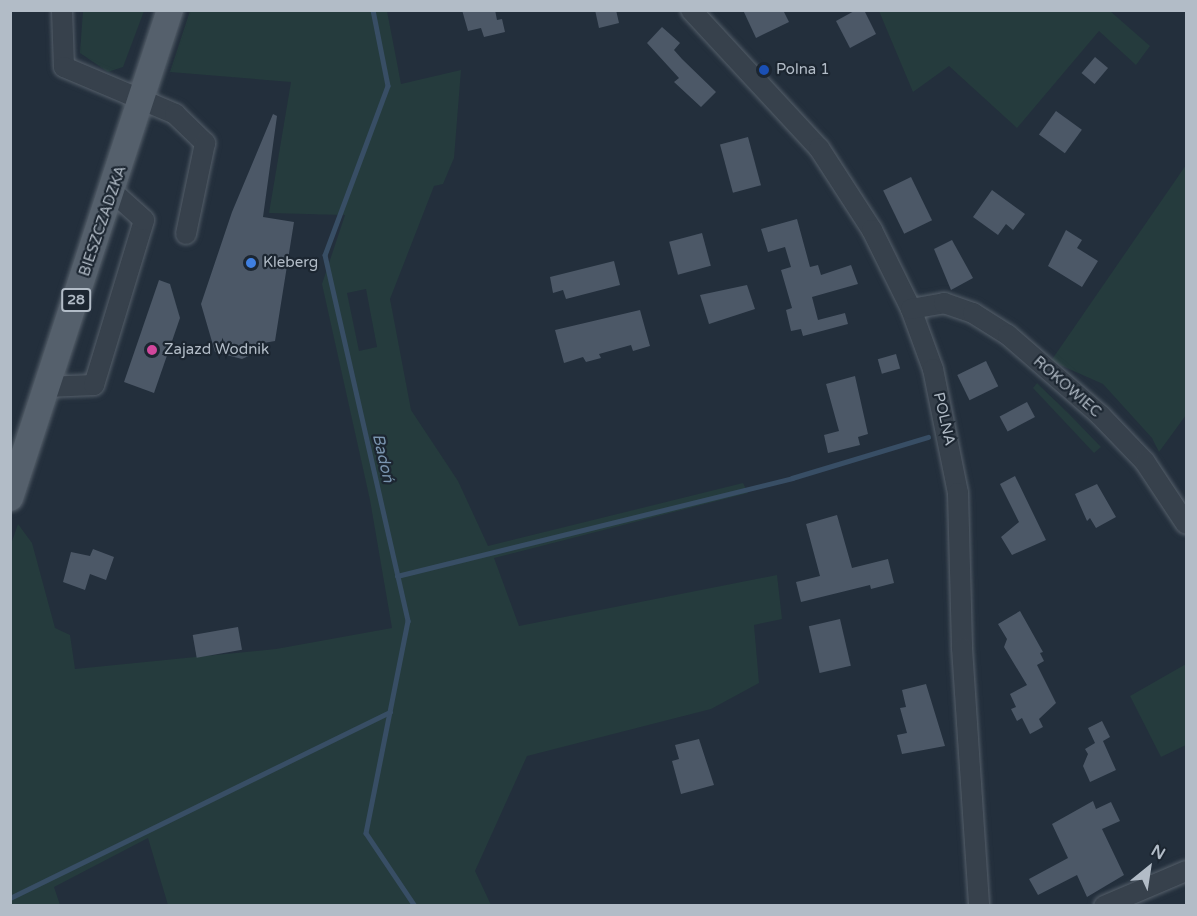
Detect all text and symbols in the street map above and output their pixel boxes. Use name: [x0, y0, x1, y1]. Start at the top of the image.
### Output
place label: Polna 1: [776, 61, 830, 79]
marker: Polna 1: [757, 63, 771, 77]
street label: BIESZCZADZKA: [76, 163, 130, 279]
place label: Kleberg: [263, 254, 318, 272]
marker: Kleberg: [244, 256, 258, 270]
road number: 28: [61, 289, 91, 311]
place label: Zajazd Wodnik: [164, 341, 269, 359]
marker: Zajazd Wodnik: [145, 343, 159, 357]
street label: ROKOWIEC: [1029, 353, 1105, 421]
street label: POLNA: [929, 391, 959, 447]
water label: Badoń: [368, 432, 398, 484]
north arrow: [1119, 838, 1179, 898]
text: N: [1147, 841, 1169, 864]

